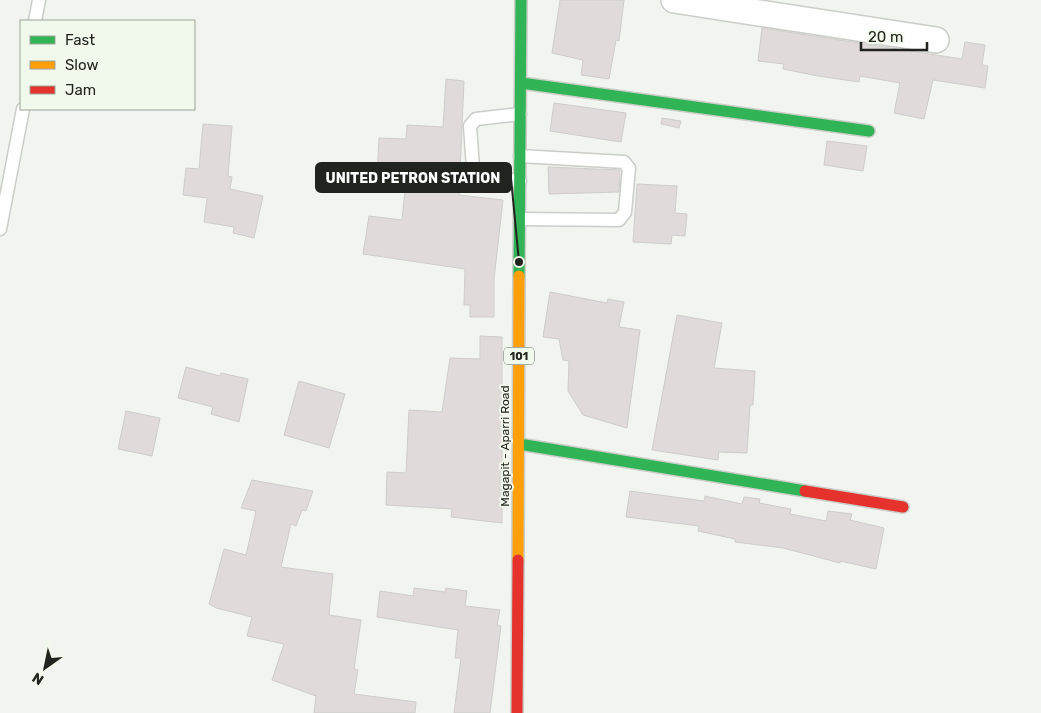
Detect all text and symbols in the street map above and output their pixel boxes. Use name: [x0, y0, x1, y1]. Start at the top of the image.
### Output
legend: [20, 20, 195, 110]
scale bar: [861, 20, 927, 52]
text: 20 m: [868, 28, 903, 46]
text: Fast: [65, 31, 95, 49]
text: Slow: [65, 56, 98, 74]
text: Jam: [65, 81, 96, 99]
callout: UNITED PETRON STATION: [316, 163, 511, 192]
text: UNITED PETRON STATION: [326, 170, 500, 187]
road number: 101: [504, 348, 534, 364]
street label: Magapit - Aparri Road: [498, 385, 512, 507]
north arrow: [20, 643, 70, 693]
text: N: [29, 669, 47, 688]

